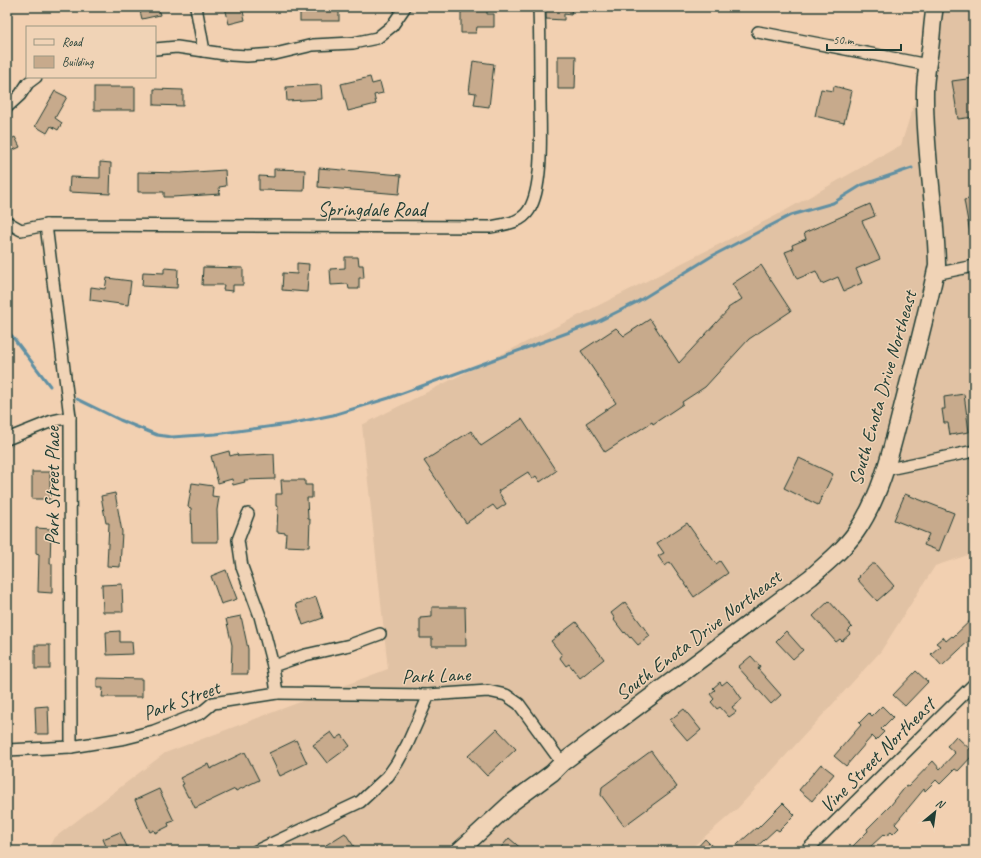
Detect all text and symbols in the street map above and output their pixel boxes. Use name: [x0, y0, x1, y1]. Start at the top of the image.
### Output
legend: [26, 26, 156, 78]
scale bar: [827, 26, 901, 52]
text: 50 m: [833, 32, 855, 48]
text: Road: [62, 34, 84, 50]
text: Building: [62, 54, 94, 70]
street label: Springdale Road: [318, 197, 429, 222]
street label: South Enota Drive Northeast: [843, 286, 923, 488]
street label: Park Street Place: [40, 425, 65, 546]
street label: South Enota Drive Northeast: [610, 563, 788, 706]
street label: Park Lane: [401, 662, 472, 689]
street label: Park Street: [139, 674, 225, 726]
street label: Vine Street Northeast: [815, 693, 939, 817]
north arrow: [915, 792, 955, 832]

